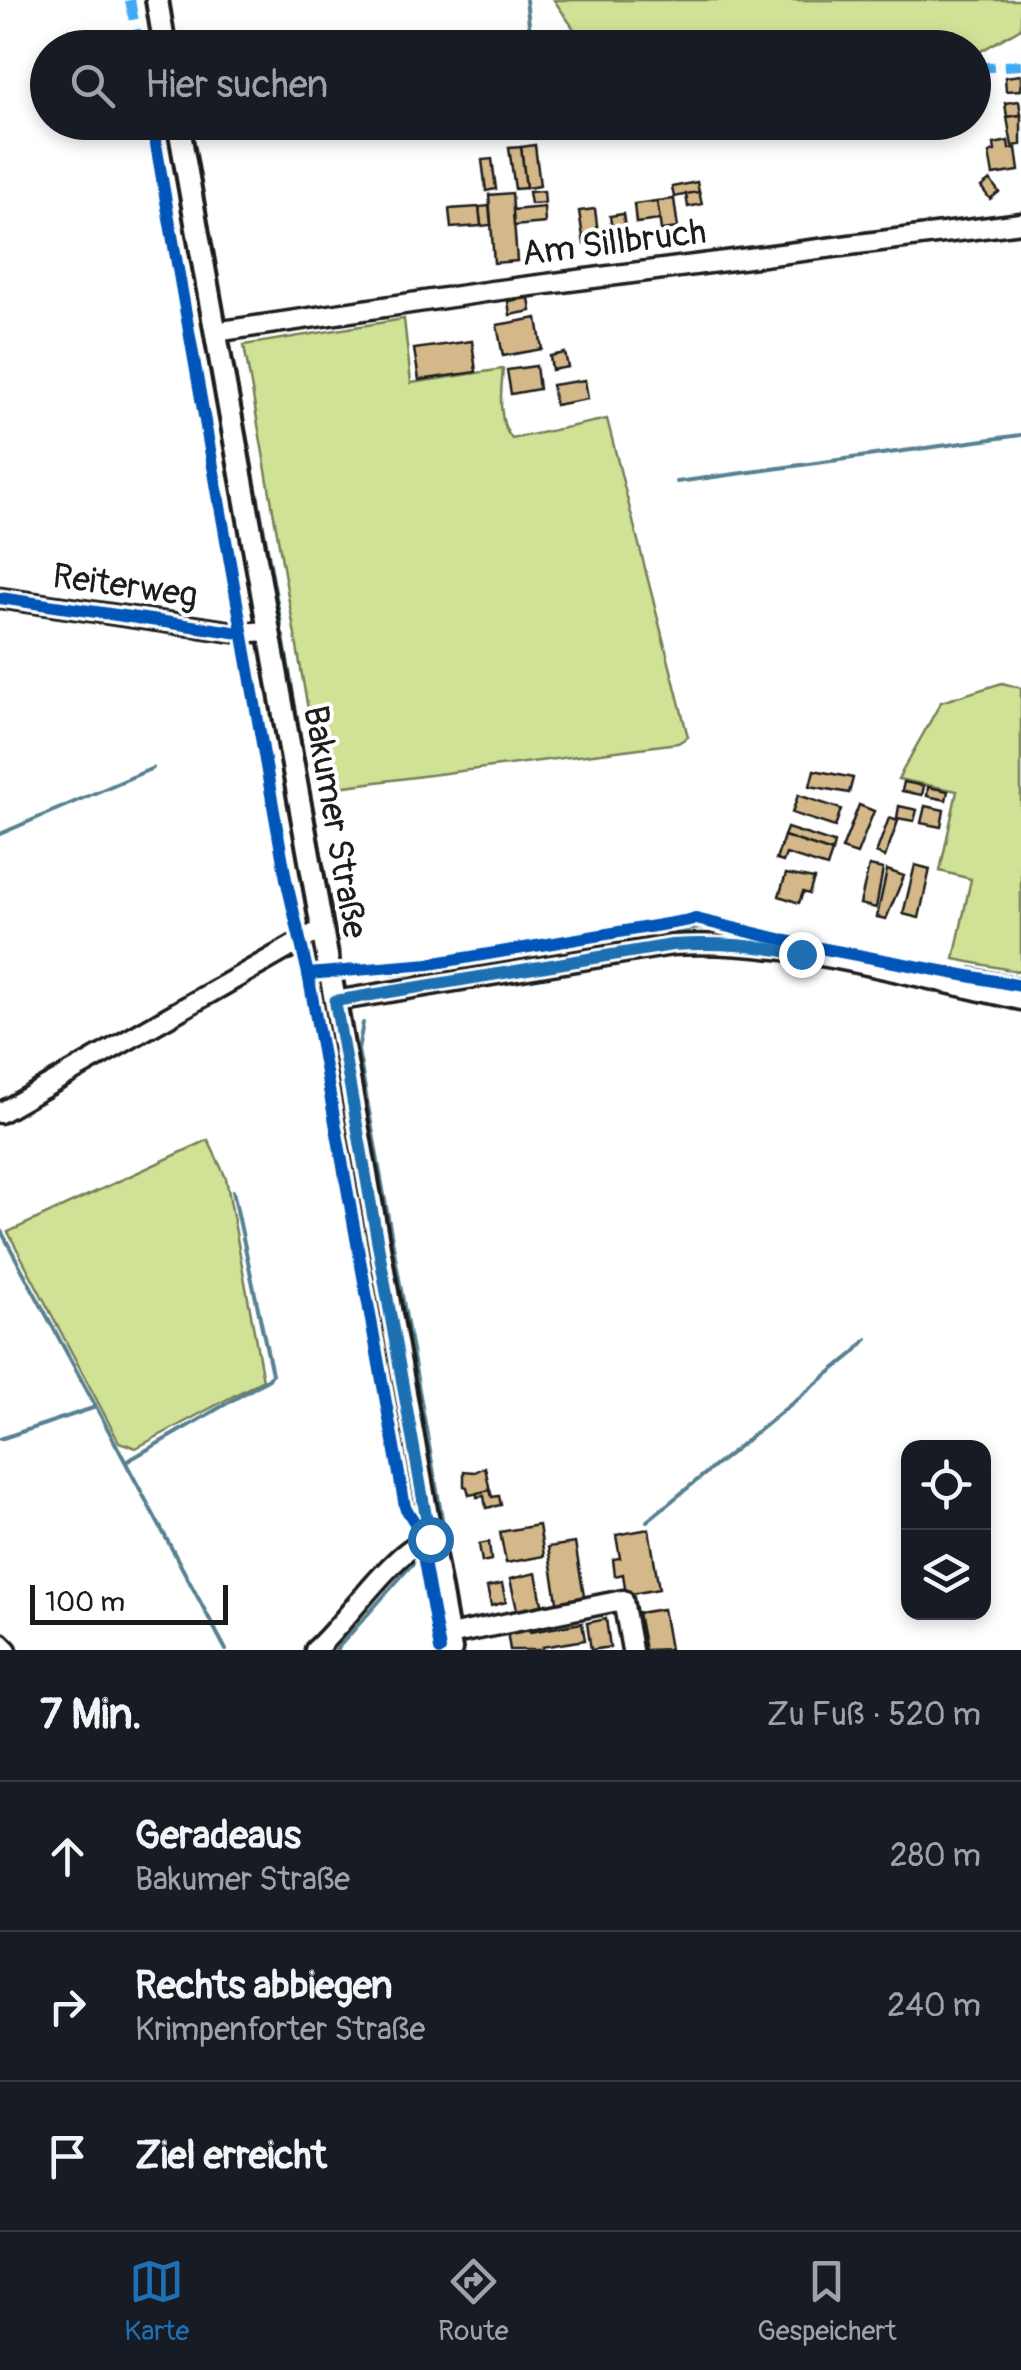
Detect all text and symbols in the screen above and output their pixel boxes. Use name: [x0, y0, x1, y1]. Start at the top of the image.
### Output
search box: [30, 30, 991, 140]
icon: search: [65, 58, 120, 113]
text: Hier suchen: [145, 61, 328, 109]
street label: Am Sillbruch: [519, 210, 709, 276]
street label: Reiterweg: [50, 554, 200, 618]
street label: Bakumer Straße: [293, 702, 377, 942]
route end: [779, 932, 825, 978]
map controls: [901, 1440, 991, 1620]
button: locate: [901, 1440, 991, 1530]
route start: [408, 1517, 454, 1563]
button: layers: [901, 1530, 991, 1620]
scale bar: [30, 1580, 228, 1624]
text: 100 m: [45, 1585, 125, 1620]
text: 7 Min.: [40, 1689, 142, 1741]
text: Zu Fuß · 520 m: [767, 1695, 981, 1735]
text: Geradeaus: [135, 1812, 301, 1860]
icon: ahead: [40, 1829, 95, 1884]
text: 280 m: [890, 1836, 981, 1876]
text: Bakumer Straße: [135, 1860, 350, 1900]
text: Rechts abbiegen: [135, 1962, 393, 2010]
icon: right: [40, 1979, 95, 2034]
text: 240 m: [887, 1986, 981, 2026]
text: Krimpenforter Straße: [135, 2010, 425, 2050]
icon: arrive: [40, 2129, 95, 2184]
text: Ziel erreicht: [135, 2132, 327, 2180]
tab: Karte: [124, 2254, 189, 2349]
tab: Route: [438, 2254, 509, 2349]
tab: Gespeichert: [757, 2254, 897, 2349]

